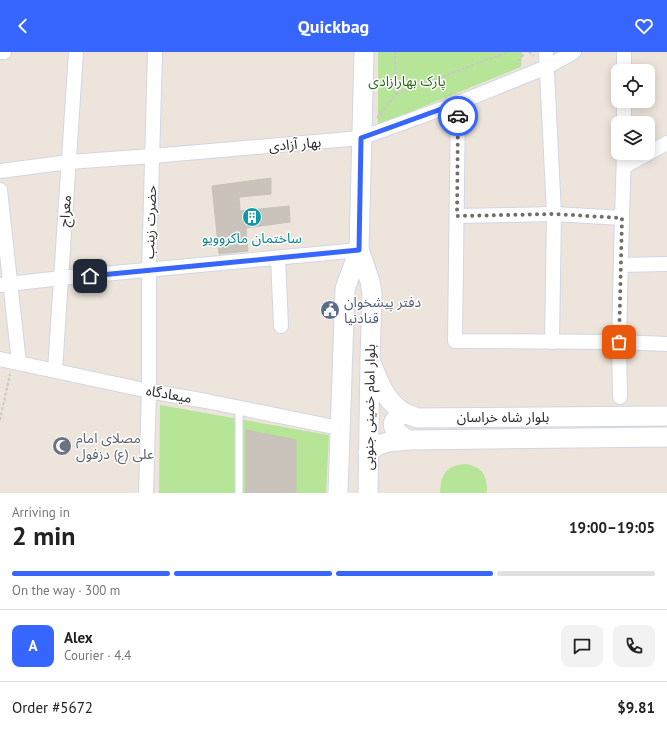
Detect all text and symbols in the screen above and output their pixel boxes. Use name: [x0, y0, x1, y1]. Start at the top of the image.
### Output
icon: back: [12, 15, 34, 37]
text: Quickbag: [298, 15, 369, 38]
icon: heart: [633, 15, 655, 37]
map controls: [611, 64, 655, 160]
button: locate: [611, 64, 655, 108]
park label: پارک بهارازادی: [368, 72, 446, 91]
courier: [438, 96, 478, 136]
icon: car: [447, 105, 469, 127]
button: layers: [611, 116, 655, 160]
street label: بهار آزادی: [268, 133, 322, 155]
street label: حضرت زینب: [140, 185, 160, 259]
street label: معراج: [55, 194, 77, 228]
building icon: ساختمان ماکروویو: [241, 206, 263, 228]
place label: ساختمان ماکروویو: [202, 229, 302, 247]
pin: [73, 259, 107, 293]
icon: home: [79, 265, 101, 287]
place label: دفتر پیشخوان قنادنیا: [344, 293, 422, 327]
public building icon: دفتر پیشخوان قنادنیا: [319, 299, 341, 321]
pin: [602, 325, 636, 359]
icon: bag: [608, 331, 630, 353]
street label: بلوار امام خمینی جنوبی: [359, 344, 381, 470]
street label: میعادگاه: [145, 381, 193, 407]
street label: بلوار شاه خراسان: [457, 408, 550, 426]
place label: مصلای امام علی (ع) دزفول: [76, 429, 154, 465]
mosque icon: مصلای امام علی (ع) دزفول: [51, 435, 73, 457]
text: Arriving in: [12, 504, 70, 521]
text: 19:00–19:05: [569, 518, 655, 537]
text: 2 min: [12, 519, 75, 552]
text: On the way · 300 m: [12, 582, 120, 599]
button: chat: [561, 625, 603, 667]
button: phone: [613, 625, 655, 667]
text: Alex: [64, 628, 93, 647]
text: A: [28, 636, 38, 655]
text: Courier · 4.4: [64, 647, 131, 664]
text: Order #5672: [12, 698, 93, 717]
text: $9.81: [617, 698, 655, 717]

